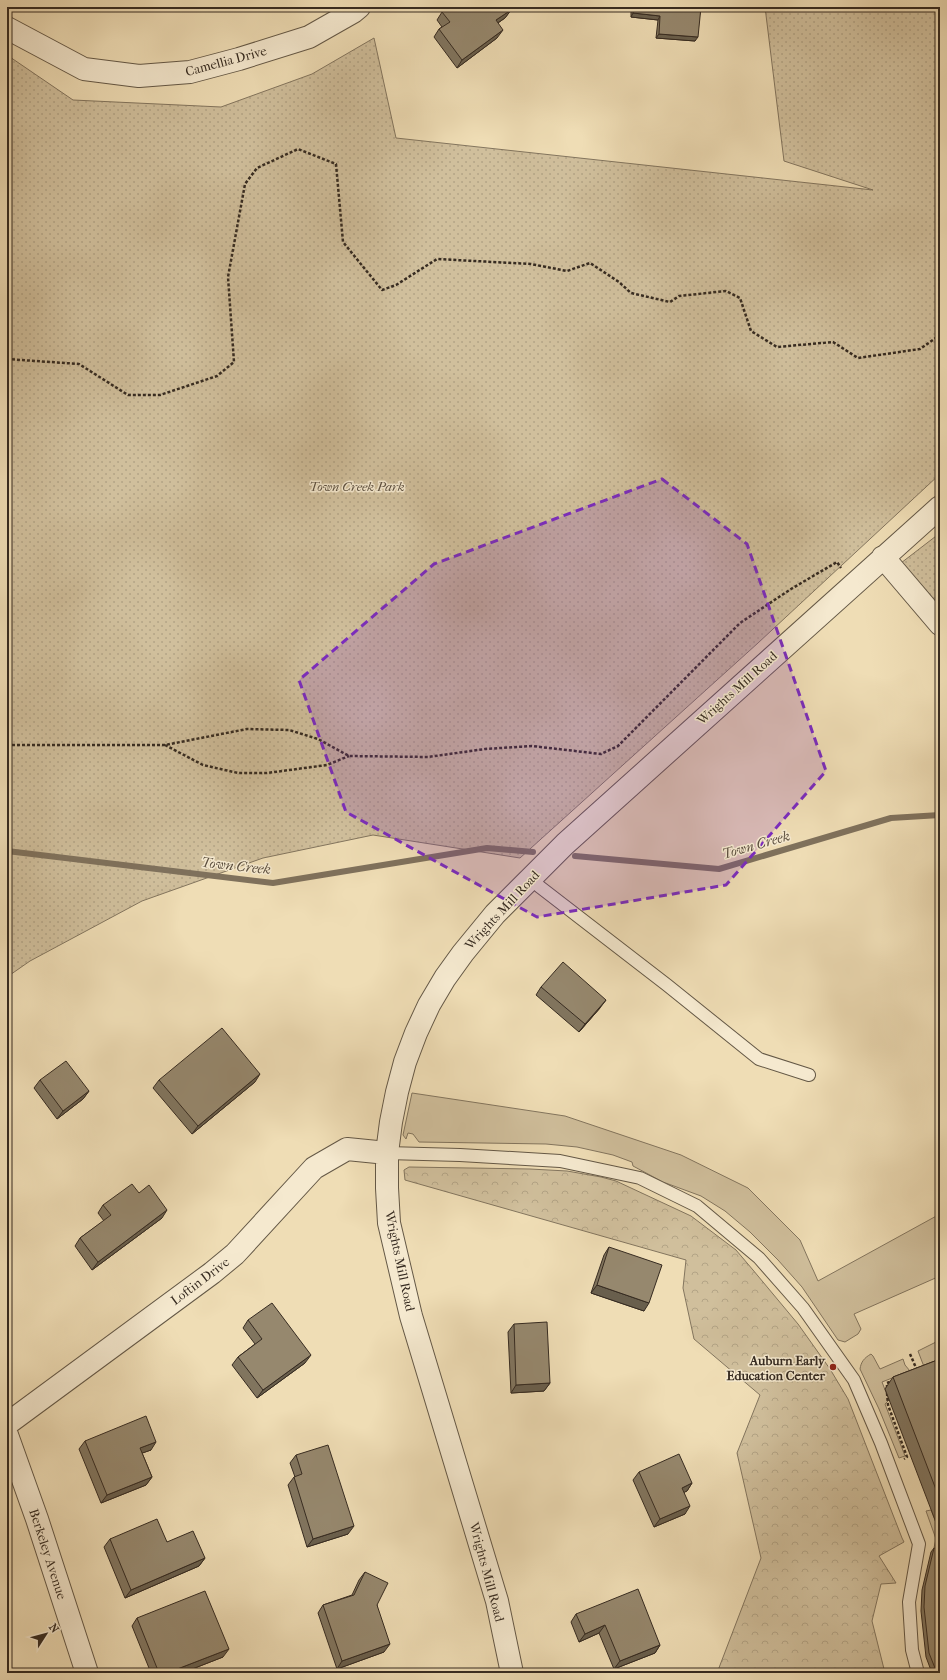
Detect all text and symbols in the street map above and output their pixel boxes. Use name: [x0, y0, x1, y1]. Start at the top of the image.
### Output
street label: Camellia Drive: [184, 43, 269, 79]
park label: Town Creek Park: [309, 479, 405, 494]
street label: Wrights Mill Road: [693, 648, 781, 728]
water label: Town Creek: [720, 827, 792, 863]
water label: Town Creek: [200, 854, 272, 878]
street label: Wrights Mill Road: [461, 867, 543, 953]
street label: Wrights Mill Road: [382, 1208, 418, 1313]
street label: Loftin Drive: [168, 1254, 233, 1308]
place label: Auburn Early Education Center: [727, 1353, 826, 1383]
marker: Auburn Early Education Center: [828, 1362, 838, 1372]
street label: Berkeley Avenue: [26, 1507, 70, 1602]
street label: Wrights Mill Road: [466, 1520, 508, 1624]
north arrow: [26, 1614, 66, 1654]
text: N: [46, 1621, 62, 1636]

